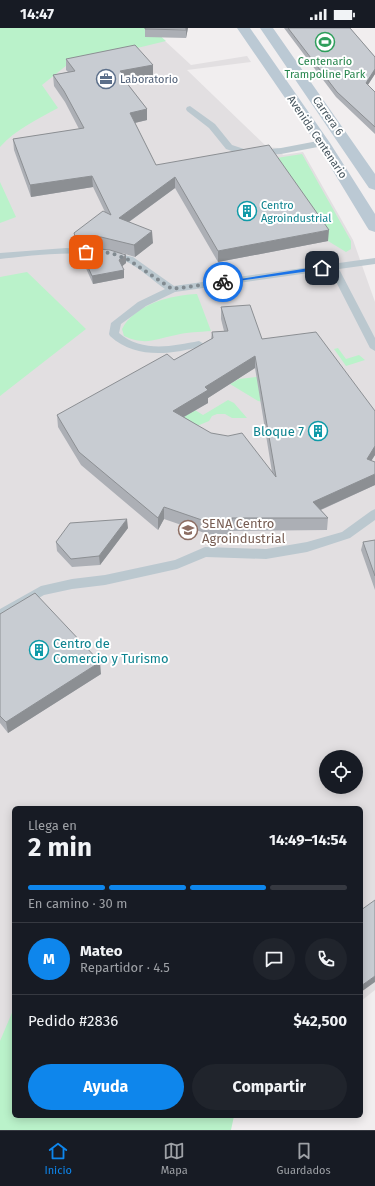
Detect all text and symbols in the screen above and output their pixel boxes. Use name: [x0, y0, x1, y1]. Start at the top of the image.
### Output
text: 14:47: [20, 5, 54, 23]
sports icon: Centenario Trampoline Park: [314, 31, 336, 53]
place label: Centenario Trampoline Park: [285, 55, 366, 81]
office icon: Laboratorio: [95, 68, 117, 90]
place label: Laboratorio: [120, 73, 178, 86]
street label: Avenida Centenario: [284, 93, 350, 181]
street label: Carrera 6: [310, 94, 346, 138]
place label: Centro Agroindustrial: [261, 199, 331, 225]
building icon: Centro Agroindustrial: [236, 200, 258, 222]
pin: [69, 235, 103, 269]
icon: bag: [75, 241, 97, 263]
pin: [305, 251, 339, 285]
icon: home: [311, 257, 333, 279]
courier: [203, 262, 243, 302]
icon: bike: [212, 271, 234, 293]
building icon: Bloque 7: [307, 420, 329, 442]
place label: Bloque 7: [253, 424, 304, 439]
place label: SENA Centro Agroindustrial: [202, 516, 285, 546]
school or university icon: SENA Centro Agroindustrial: [177, 519, 199, 541]
place label: Centro de Comercio y Turismo: [53, 636, 168, 666]
building icon: Centro de Comercio y Turismo: [28, 639, 50, 661]
map controls: [319, 750, 363, 794]
button: locate: [319, 750, 363, 794]
text: Llega en: [28, 818, 77, 833]
text: 14:49–14:54: [269, 831, 347, 849]
text: 2 min: [28, 832, 92, 863]
text: En camino · 30 m: [28, 896, 127, 911]
button: chat: [253, 938, 295, 980]
button: phone: [305, 938, 347, 980]
text: Mateo: [80, 942, 123, 960]
text: M: [43, 950, 55, 968]
text: Repartidor · 4.5: [80, 960, 170, 975]
text: Pedido #2836: [28, 1012, 118, 1030]
text: $42,500: [293, 1012, 347, 1030]
button: Ayuda: [28, 1064, 184, 1110]
button: Compartir: [192, 1064, 347, 1110]
tab: Inicio: [44, 1140, 72, 1177]
tab: Mapa: [161, 1140, 188, 1177]
tab: Guardados: [277, 1140, 331, 1177]

